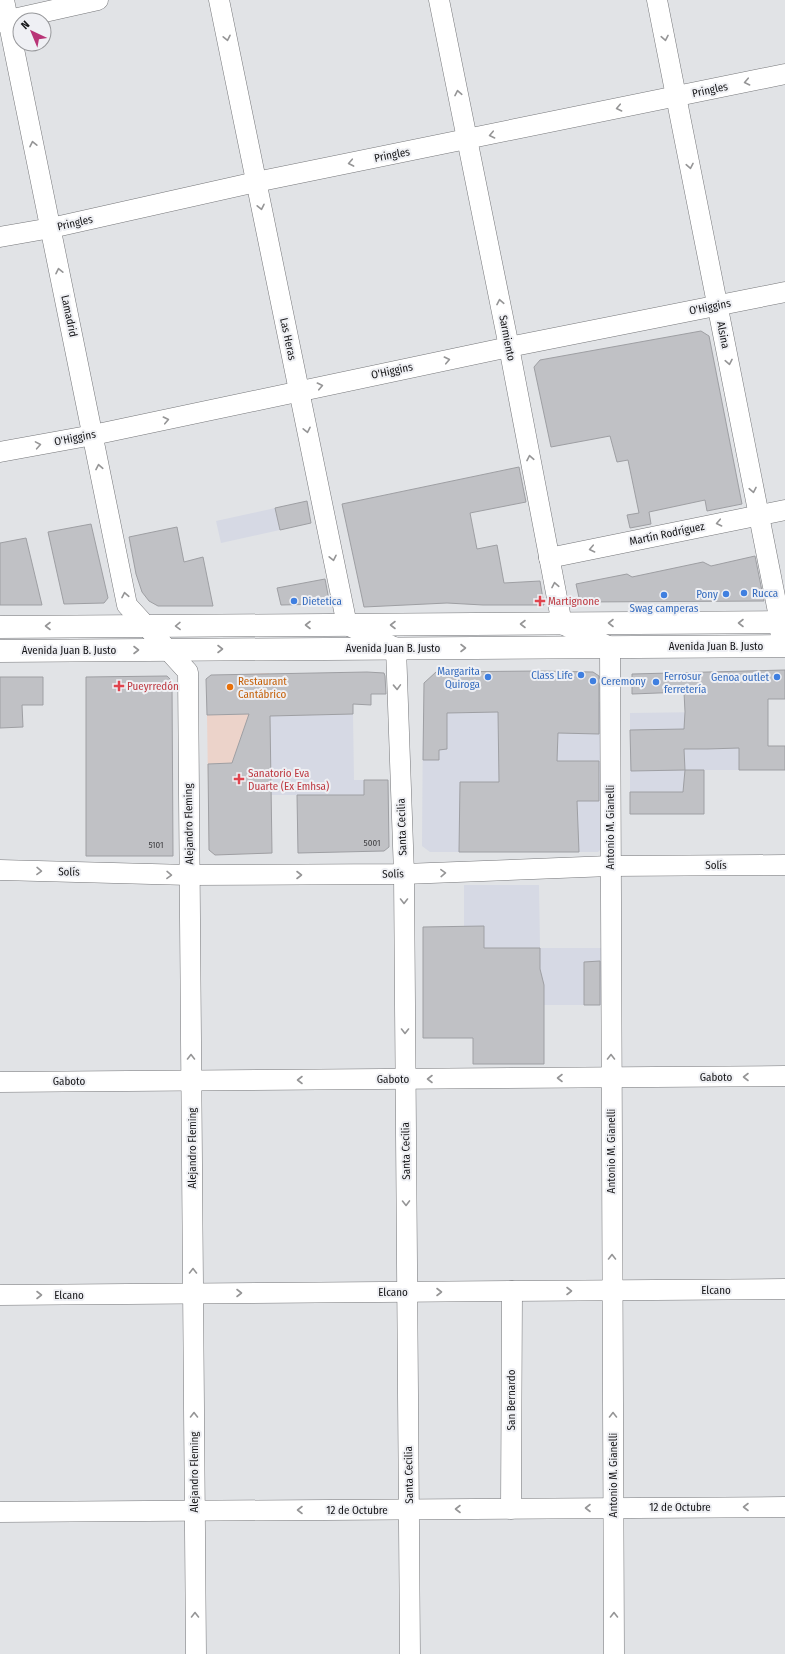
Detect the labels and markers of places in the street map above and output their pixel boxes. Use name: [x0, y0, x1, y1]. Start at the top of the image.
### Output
place label: Rucca: [752, 587, 778, 600]
place label: Pony: [696, 588, 718, 601]
marker: Rucca: [739, 588, 749, 598]
marker: Pony: [721, 589, 731, 599]
marker: Swag camperas: [659, 590, 669, 600]
place label: Dietetica: [302, 595, 342, 608]
place label: Martignone: [548, 595, 599, 608]
marker: Dietetica: [289, 596, 299, 606]
marker: Martignone: [535, 596, 545, 606]
place label: Swag camperas: [630, 602, 699, 615]
place label: Margarita Quiroga: [437, 665, 480, 691]
place label: Class Life: [531, 669, 573, 682]
marker: Class Life: [576, 670, 586, 680]
place label: Ferrosur ferretería: [664, 670, 706, 696]
place label: Genoa outlet: [711, 671, 769, 684]
marker: Margarita Quiroga: [483, 672, 493, 682]
marker: Genoa outlet: [772, 672, 782, 682]
place label: Restaurant Cantábrico: [238, 675, 287, 701]
place label: Ceremony: [601, 675, 646, 688]
marker: Ceremony: [588, 676, 598, 686]
marker: Ferrosur ferretería: [651, 677, 661, 687]
place label: Pueyrredón: [127, 680, 179, 693]
marker: Pueyrredón: [114, 681, 124, 691]
marker: Restaurant Cantábrico: [225, 682, 235, 692]
place label: Sanatorio Eva Duarte (Ex Emhsa): [248, 767, 329, 793]
marker: Sanatorio Eva Duarte (Ex Emhsa): [233, 773, 245, 785]

